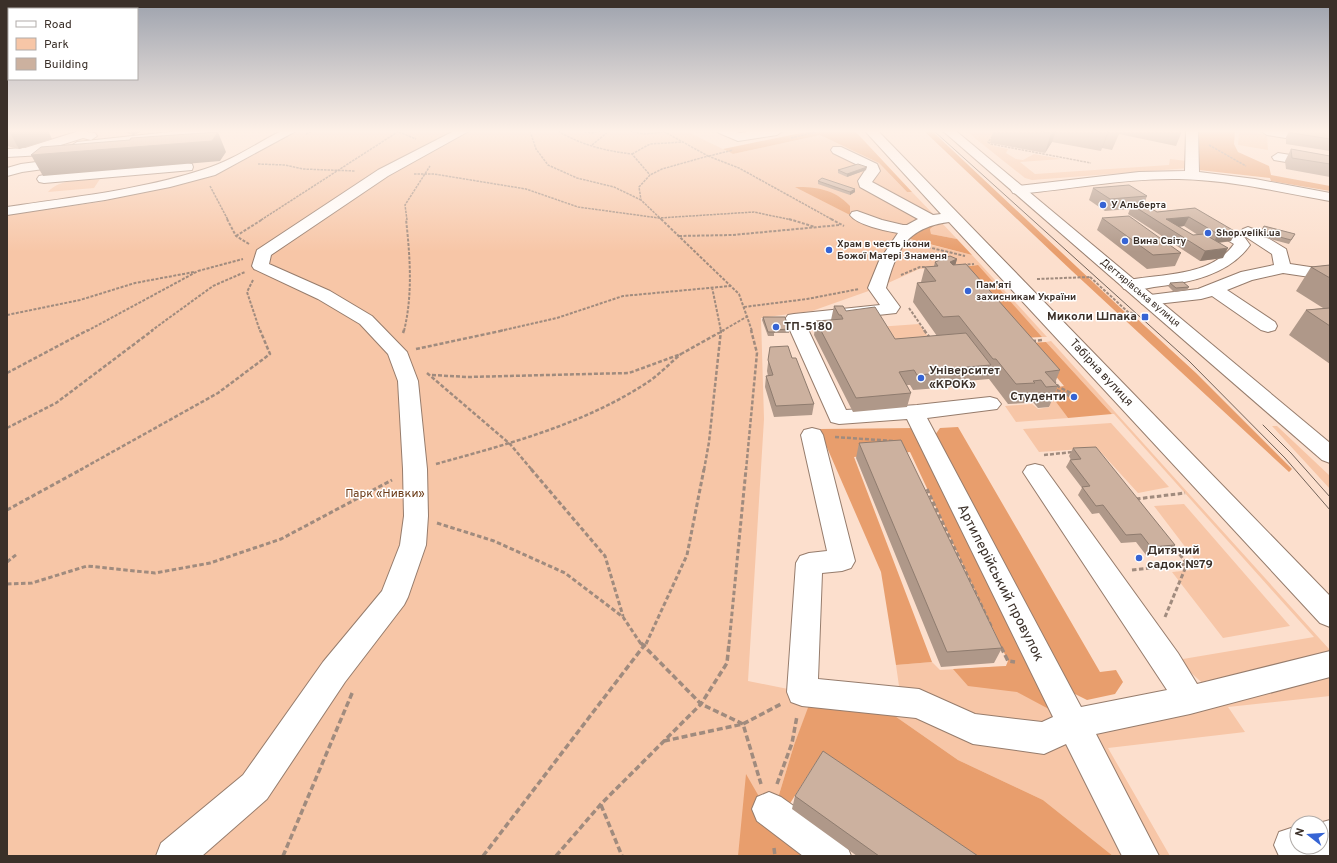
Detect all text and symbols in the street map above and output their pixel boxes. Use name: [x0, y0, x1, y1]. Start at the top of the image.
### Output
legend: [8, 8, 138, 80]
text: Road: [44, 17, 72, 33]
text: Park: [44, 37, 69, 53]
text: Building: [44, 57, 88, 73]
place label: У Альберта: [1111, 199, 1166, 212]
marker: У Альберта: [1098, 200, 1108, 210]
place label: Shop.veliki.ua: [1216, 227, 1280, 240]
marker: Shop.veliki.ua: [1203, 228, 1213, 238]
place label: Вина Світу: [1133, 235, 1187, 248]
marker: Вина Світу: [1120, 236, 1130, 246]
place label: Храм в честь ікони Божої Матері Знаменя: [837, 238, 947, 263]
marker: Храм в честь ікони Божої Матері Знаменя: [824, 245, 834, 255]
street label: Дегтярівська вулиця: [1097, 256, 1183, 330]
place label: Пам'яті захисникам України: [976, 279, 1076, 304]
marker: Пам'яті захисникам України: [963, 286, 973, 296]
place label: Миколи Шпака: [1047, 309, 1137, 325]
marker: Миколи Шпака: [1140, 312, 1150, 322]
place label: ТП-5180: [784, 319, 833, 335]
marker: ТП-5180: [771, 322, 781, 332]
street label: Табірна вулиця: [1066, 336, 1136, 410]
place label: Університет «КРОК»: [929, 363, 1000, 393]
marker: Університет «КРОК»: [916, 373, 926, 383]
place label: Студенти: [1010, 389, 1066, 405]
marker: Студенти: [1069, 392, 1079, 402]
park label: Парк «Нивки»: [345, 486, 425, 502]
street label: Артилерійський провулок: [953, 502, 1047, 664]
place label: Дитячий садок №79: [1147, 543, 1213, 573]
marker: Дитячий садок №79: [1134, 553, 1144, 563]
north arrow: [1289, 815, 1329, 855]
text: N: [1293, 827, 1308, 838]

